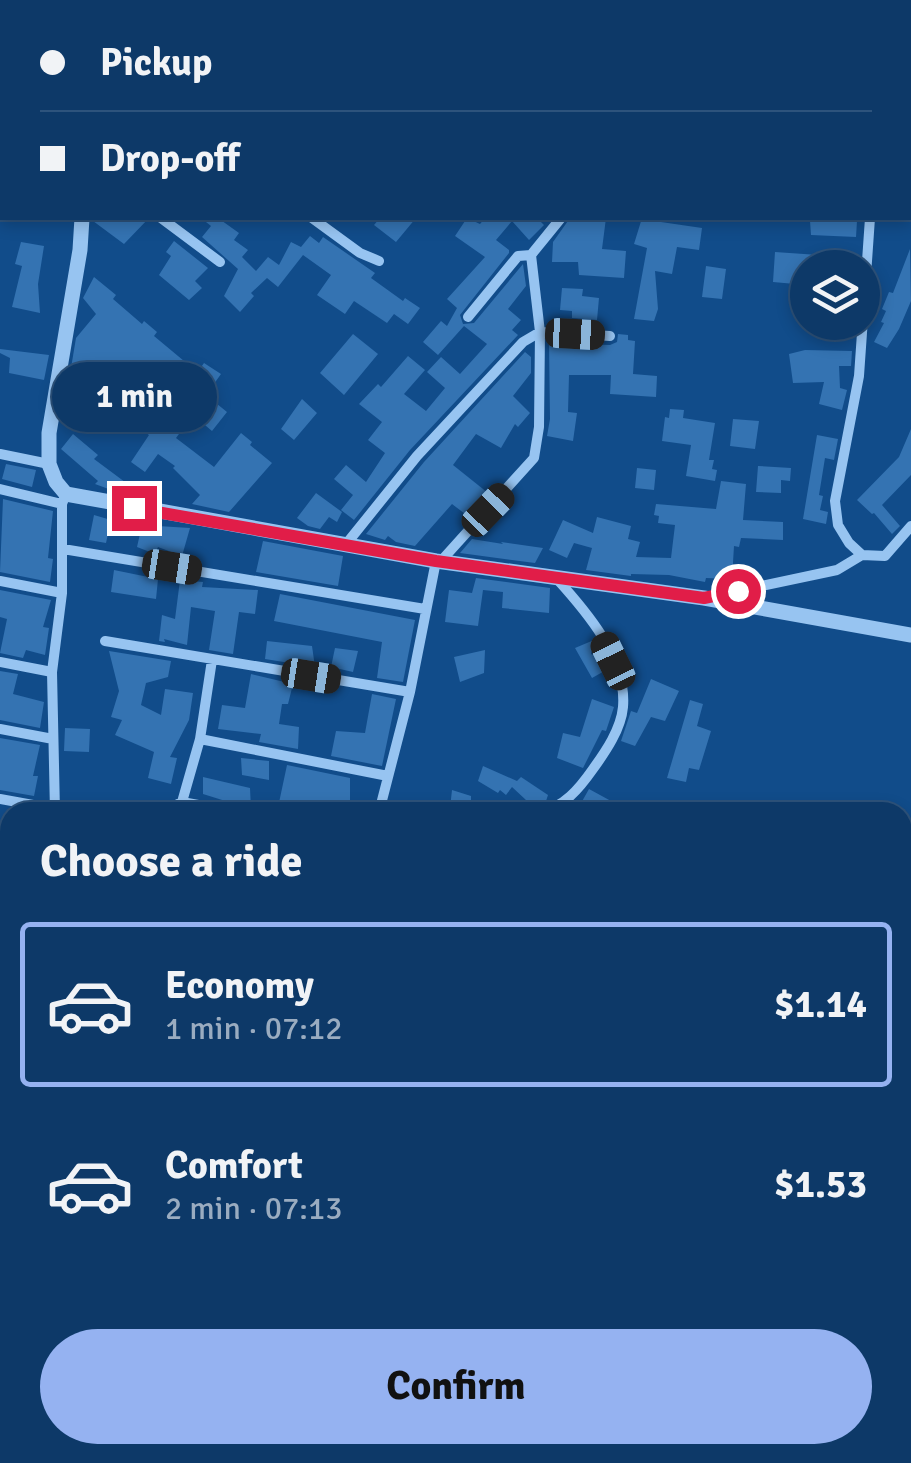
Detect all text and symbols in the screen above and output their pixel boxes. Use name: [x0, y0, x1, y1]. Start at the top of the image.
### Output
text: Pickup: [100, 39, 212, 86]
text: Drop-off: [100, 135, 240, 182]
map controls: [790, 250, 880, 340]
button: layers: [790, 250, 880, 340]
car: [544, 317, 606, 351]
callout: 1 min: [52, 363, 216, 433]
text: 1 min: [96, 377, 173, 416]
car: [456, 478, 520, 542]
route end: [112, 486, 157, 531]
car: [140, 547, 204, 587]
route start: [716, 569, 761, 614]
car: [586, 627, 640, 695]
car: [279, 656, 343, 696]
text: Choose a ride: [40, 834, 303, 889]
icon: car: [45, 960, 135, 1050]
text: Economy: [165, 962, 314, 1009]
text: $1.14: [774, 981, 867, 1028]
text: 1 min · 07:12: [165, 1009, 343, 1048]
icon: car: [45, 1140, 135, 1230]
text: Comfort: [165, 1142, 303, 1189]
text: $1.53: [774, 1161, 867, 1208]
text: 2 min · 07:13: [165, 1189, 343, 1228]
button: Confirm: [40, 1329, 872, 1444]

